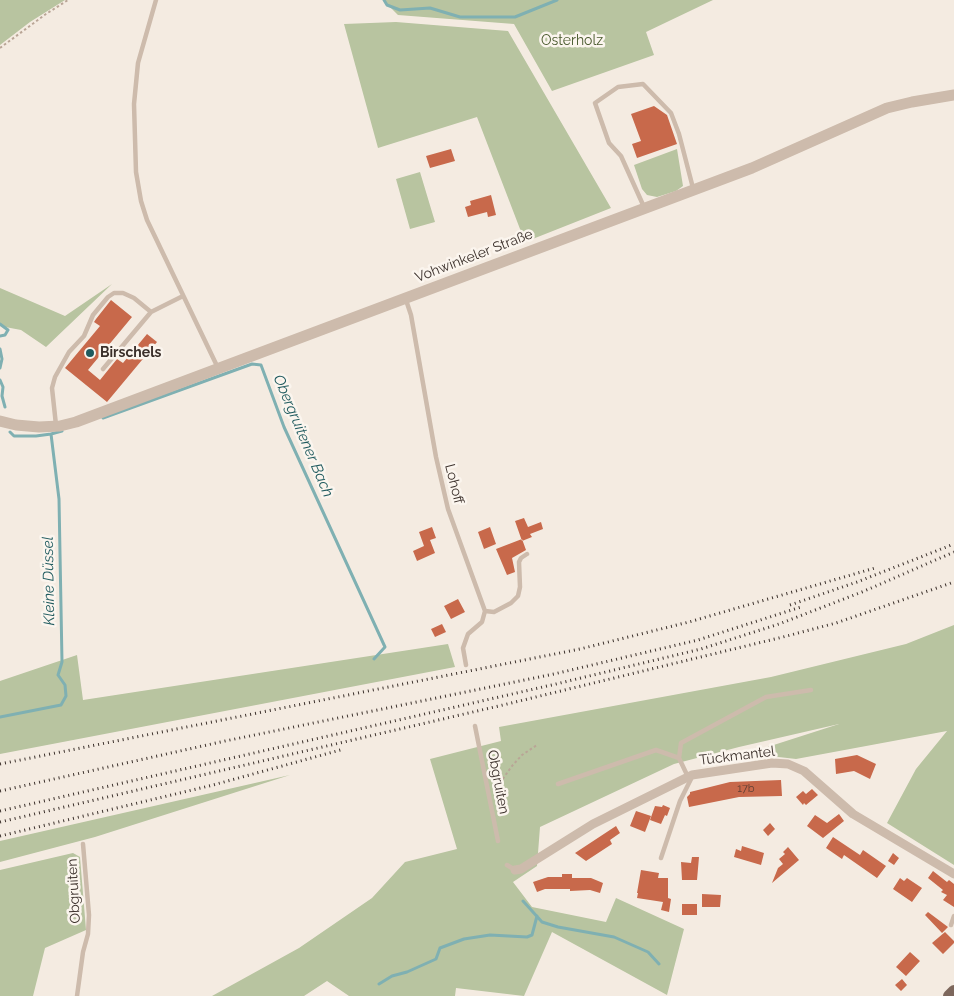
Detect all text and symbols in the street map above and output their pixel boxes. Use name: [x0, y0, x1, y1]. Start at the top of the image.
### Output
park label: Osterholz: [541, 33, 603, 49]
street label: Vohwinkeler Straße: [413, 226, 535, 286]
place label: Birschels: [100, 345, 162, 361]
marker: Birschels: [84, 347, 96, 359]
water label: Obergruitener Bach: [269, 372, 337, 500]
street label: Lohoff: [441, 462, 467, 506]
water label: Kleine Düssel: [39, 536, 59, 626]
street label: Tückmantel: [698, 743, 776, 769]
street label: Obgruiten: [484, 748, 512, 816]
house number: 17b: [737, 782, 755, 796]
street label: Obgruiten: [64, 858, 84, 924]

